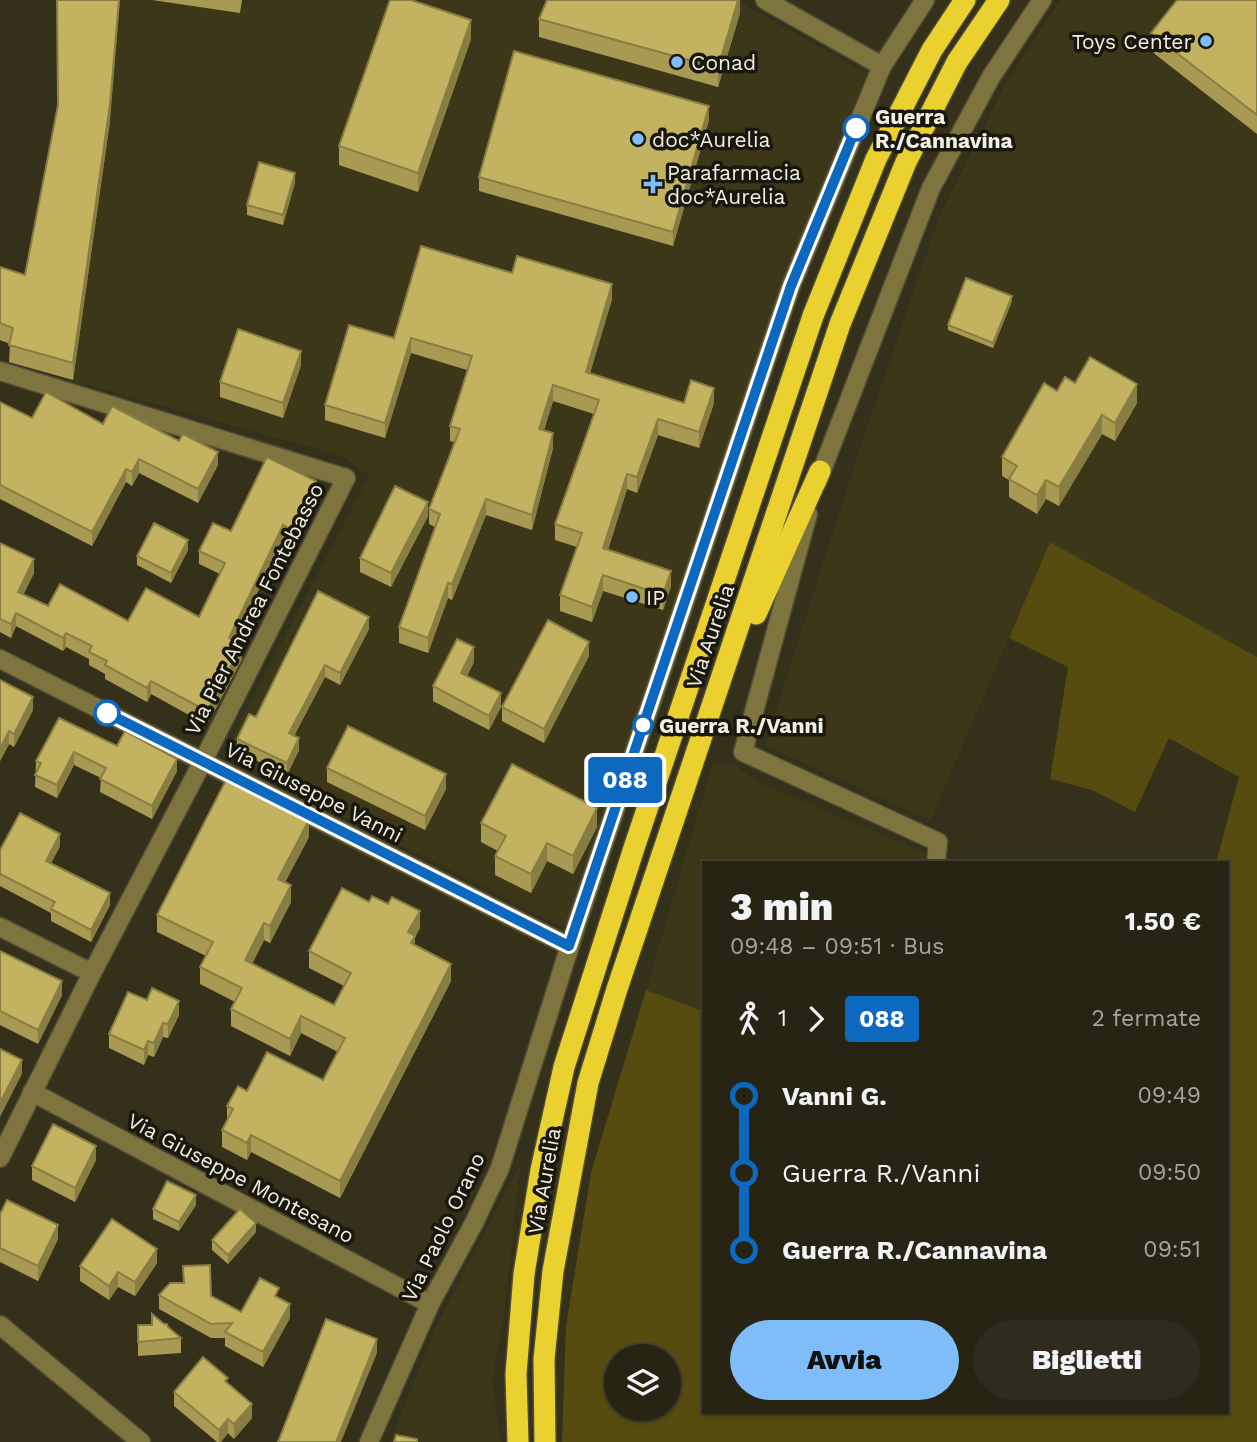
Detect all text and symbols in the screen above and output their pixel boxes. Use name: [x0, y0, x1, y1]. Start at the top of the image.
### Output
place label: Toys Center: [1072, 29, 1192, 54]
marker: Toys Center: [1198, 33, 1214, 49]
place label: Conad: [691, 50, 756, 75]
marker: Conad: [669, 54, 685, 70]
place label: Guerra R./Cannavina: [875, 104, 1014, 153]
marker: Guerra R./Cannavina: [843, 115, 869, 141]
place label: doc*Aurelia: [652, 127, 771, 152]
marker: doc*Aurelia: [630, 131, 646, 147]
place label: Parafarmacia doc*Aurelia: [667, 160, 801, 209]
marker: Parafarmacia doc*Aurelia: [645, 176, 661, 192]
street label: Via Pier Andrea Fontebasso: [179, 479, 329, 739]
street label: Via Aurelia: [681, 581, 739, 691]
place label: IP: [646, 585, 665, 610]
marker: IP: [624, 589, 640, 605]
unlabelled marker: [94, 700, 120, 726]
place label: Guerra R./Vanni: [659, 713, 824, 738]
marker: Guerra R./Vanni: [633, 715, 653, 735]
street label: Via Giuseppe Vanni: [221, 737, 407, 847]
line badge: 088: [585, 757, 665, 803]
text: 088: [602, 766, 648, 794]
text: 3 min: [730, 885, 833, 929]
text: 1.50 €: [1125, 906, 1201, 936]
text: 09:48 – 09:51 · Bus: [730, 933, 944, 960]
icon: walk: [730, 1000, 768, 1038]
icon: forward: [797, 1000, 835, 1038]
text: 1: [778, 1005, 787, 1032]
text: 088: [859, 1005, 905, 1033]
text: 2 fermate: [1091, 1005, 1201, 1032]
text: Vanni G.: [782, 1081, 887, 1111]
text: 09:49: [1137, 1082, 1201, 1109]
street label: Via Giuseppe Montesano: [123, 1108, 359, 1248]
street label: Via Aurelia: [522, 1126, 566, 1236]
street label: Via Paolo Orano: [396, 1148, 490, 1306]
text: Guerra R./Vanni: [782, 1158, 980, 1188]
text: 09:50: [1138, 1159, 1201, 1186]
text: Guerra R./Cannavina: [782, 1235, 1047, 1265]
text: 09:51: [1143, 1236, 1201, 1263]
button: Avvia: [730, 1320, 959, 1400]
button: Biglietti: [973, 1320, 1201, 1400]
map controls: [604, 1344, 681, 1421]
button: layers: [604, 1344, 681, 1421]

